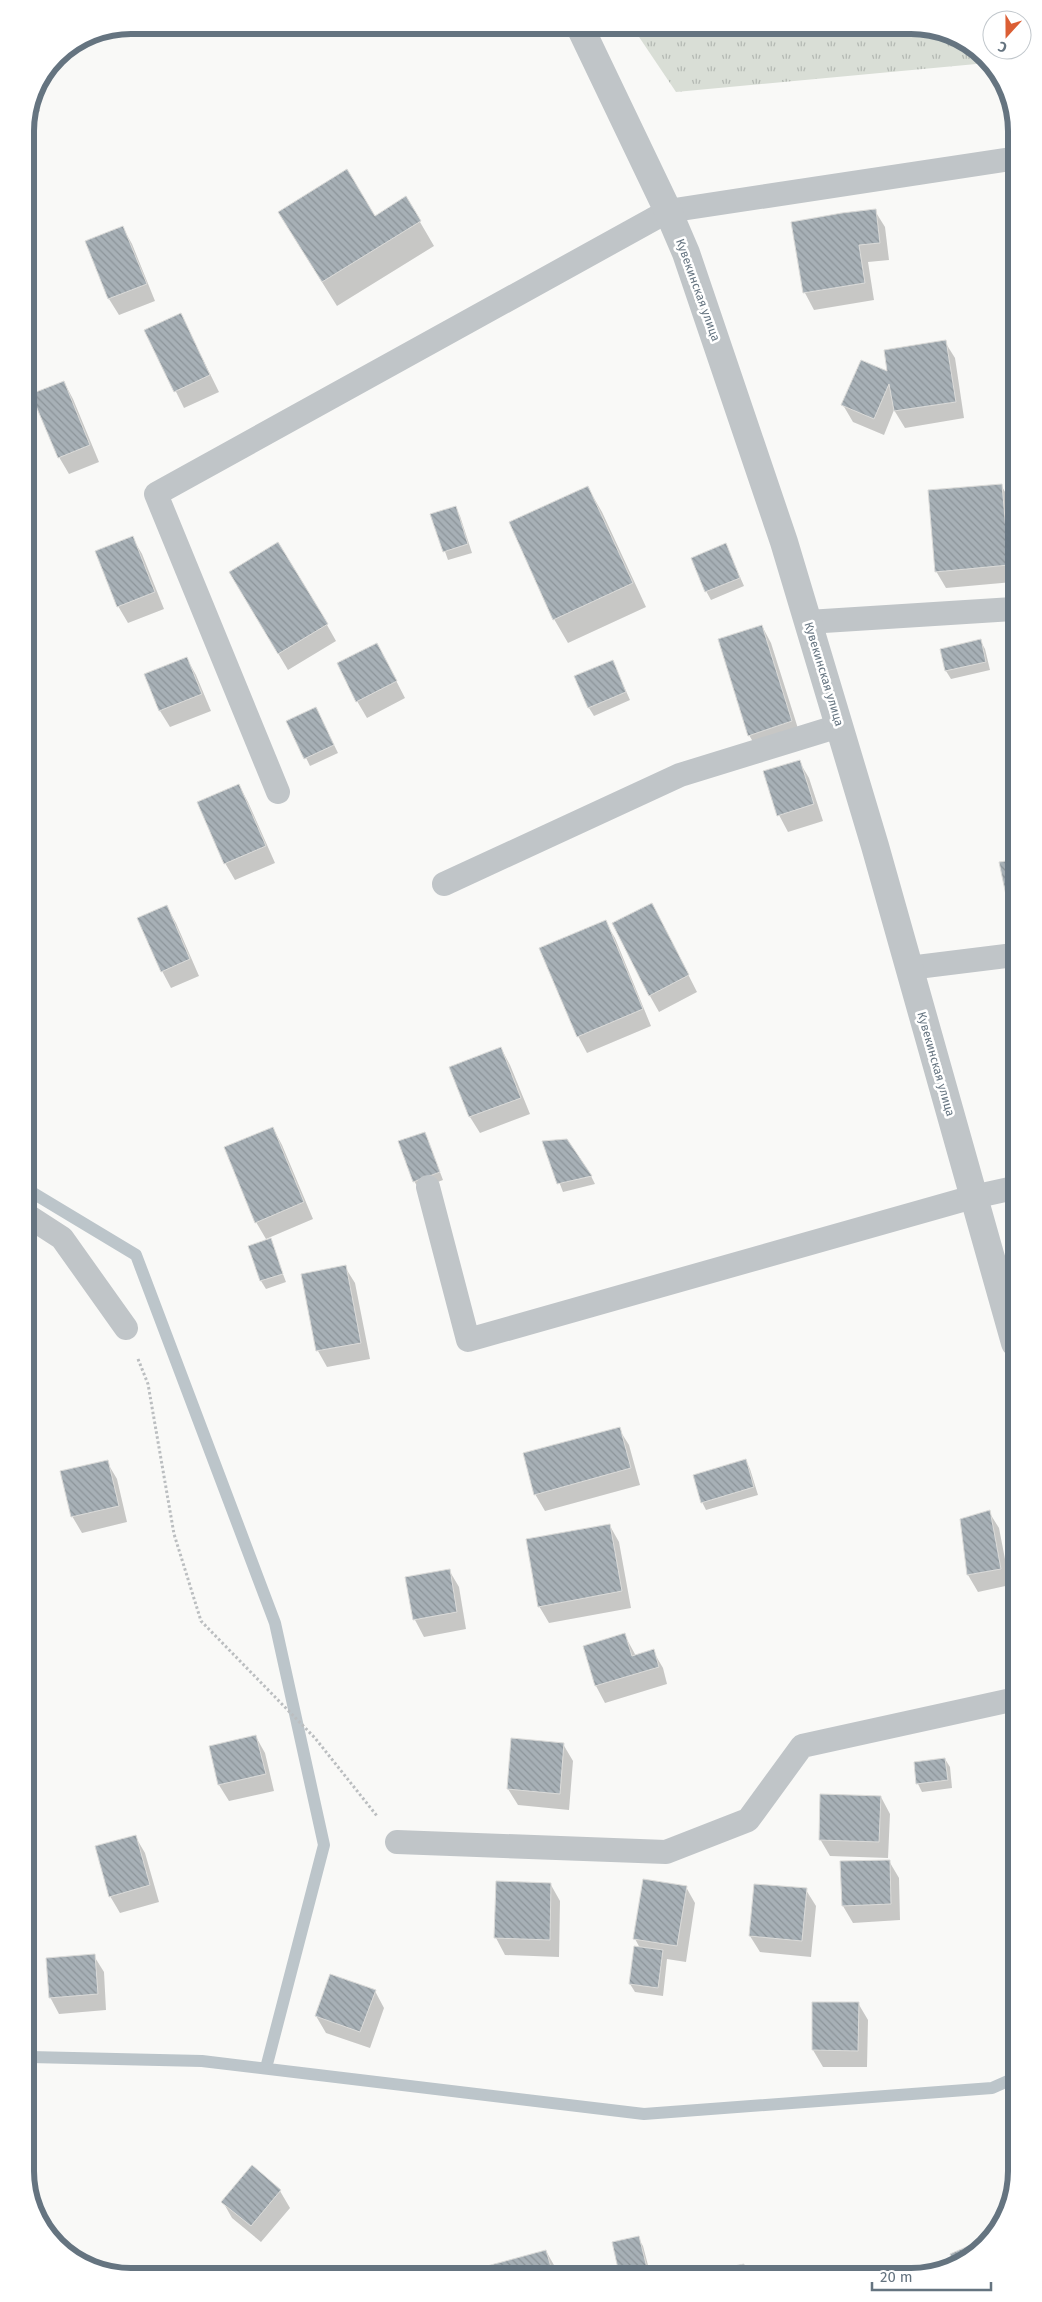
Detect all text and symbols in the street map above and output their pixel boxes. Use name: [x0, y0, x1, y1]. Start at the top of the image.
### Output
north arrow: [982, 10, 1032, 60]
text: С: [996, 37, 1009, 56]
street label: Кувекинская улица: [673, 237, 723, 343]
street label: Кувекинская улица: [801, 620, 847, 728]
street label: Кувекинская улица: [914, 1010, 958, 1118]
scale bar: [872, 2260, 991, 2292]
text: 20 m: [880, 2268, 913, 2286]

